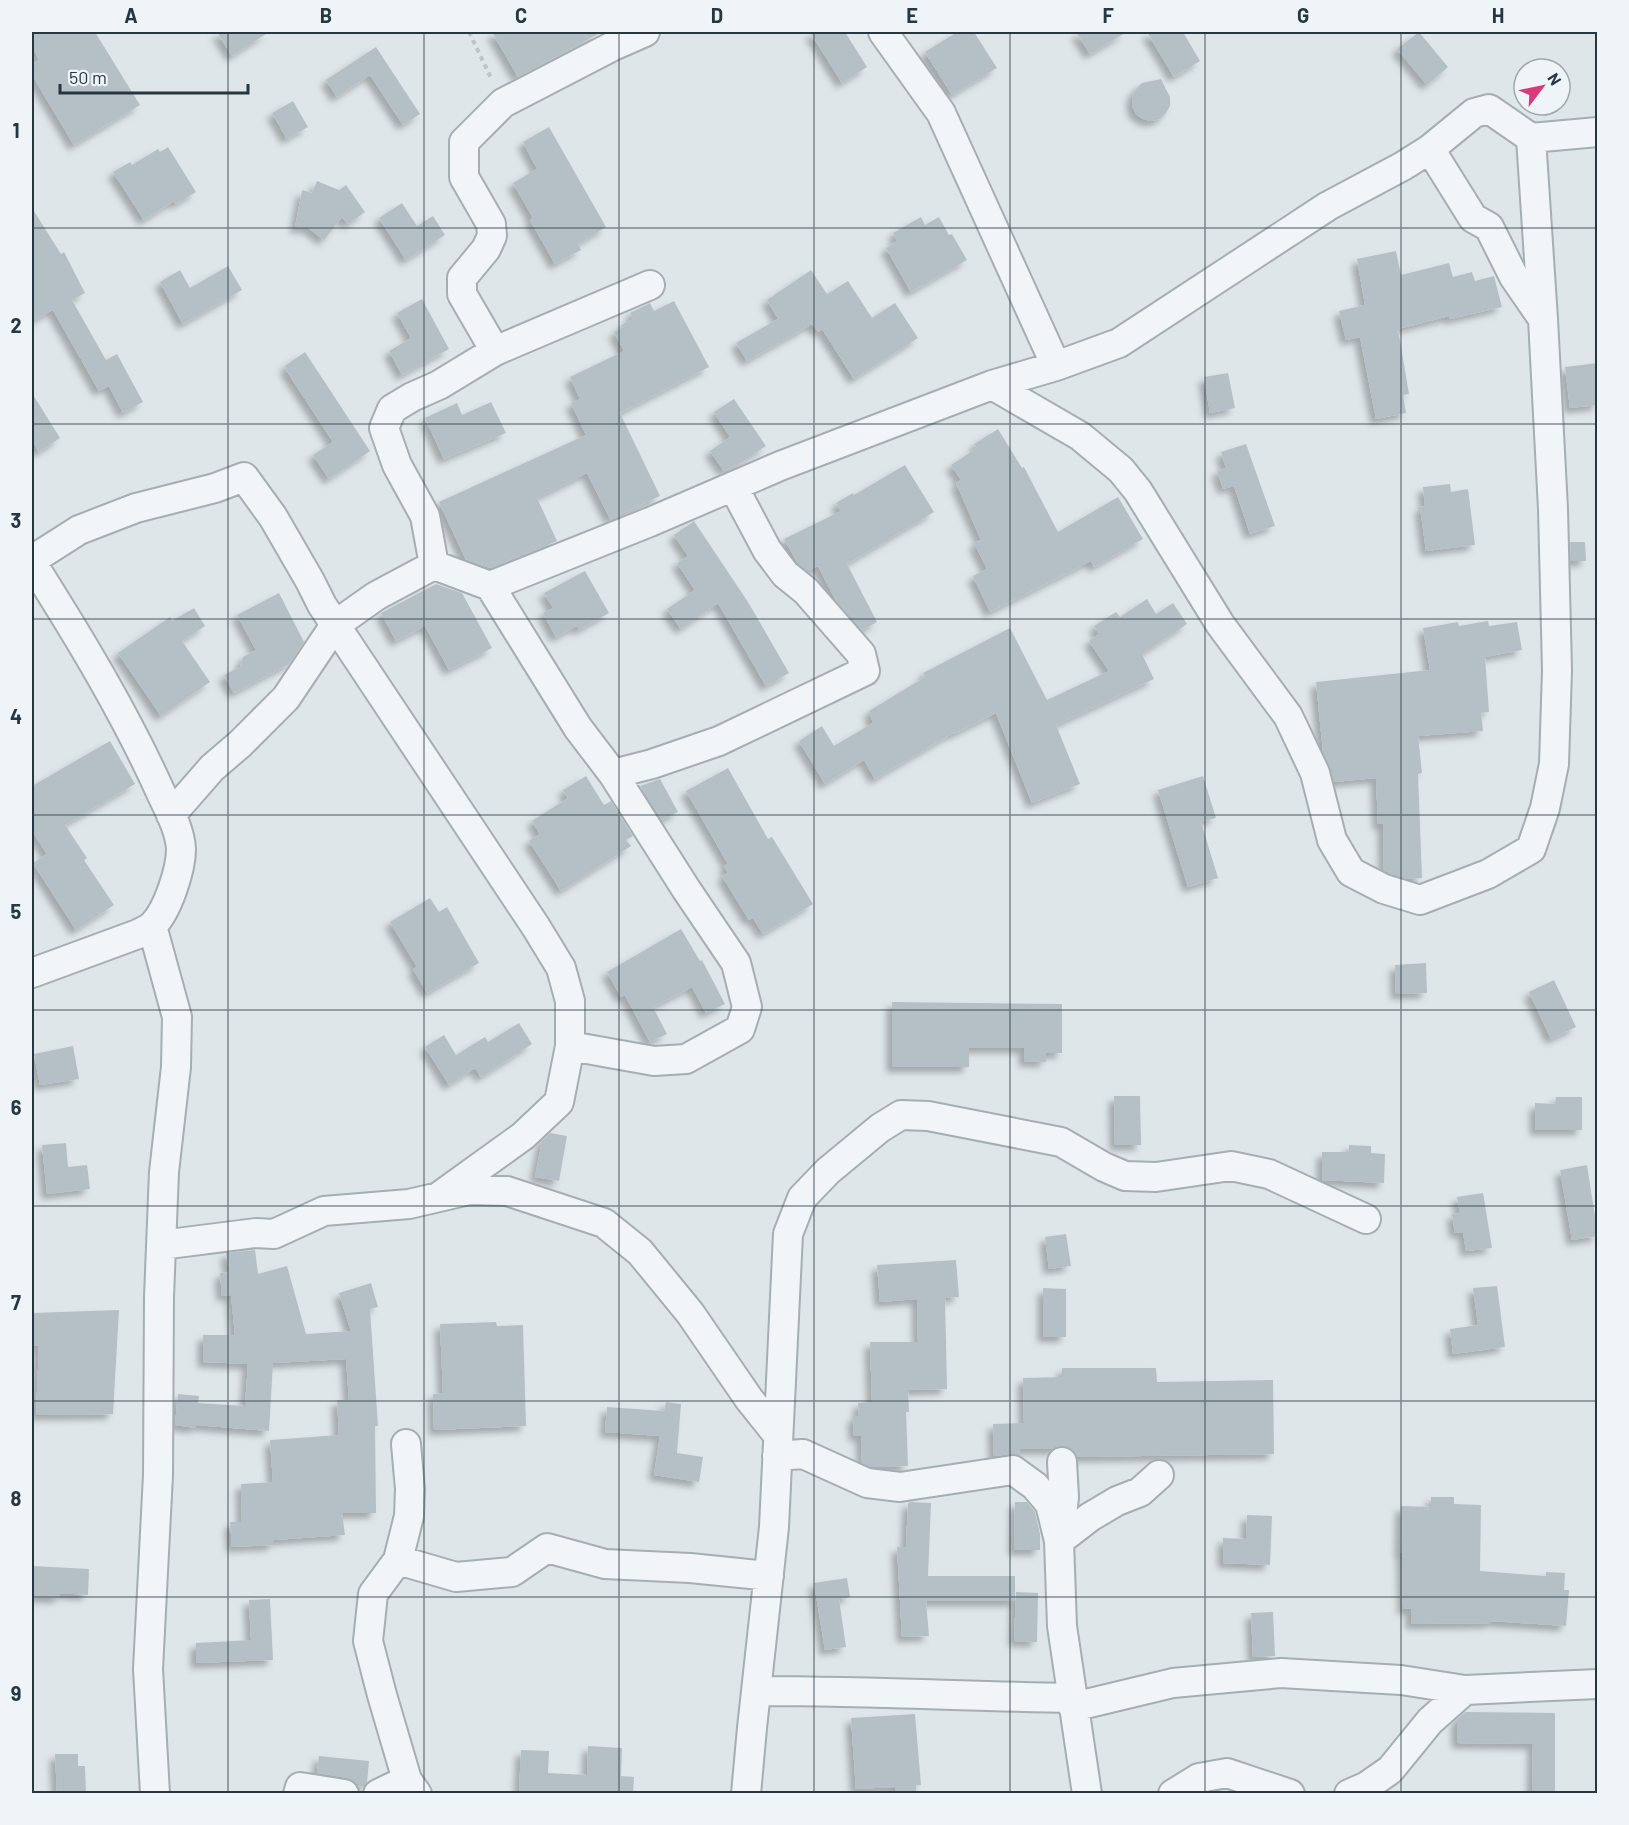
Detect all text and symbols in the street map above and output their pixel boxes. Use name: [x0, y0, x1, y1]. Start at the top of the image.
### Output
text: A: [124, 3, 138, 27]
text: B: [320, 3, 332, 27]
text: C: [515, 3, 527, 27]
text: D: [711, 3, 723, 27]
text: E: [906, 3, 918, 27]
text: F: [1102, 3, 1114, 27]
text: G: [1297, 3, 1309, 27]
text: H: [1492, 3, 1504, 27]
scale bar: [60, 57, 248, 95]
north arrow: [1512, 57, 1572, 117]
text: 50 m: [69, 66, 107, 88]
text: N: [1544, 69, 1566, 88]
text: 1: [12, 118, 20, 142]
text: 2: [10, 313, 22, 337]
text: 3: [11, 508, 21, 532]
text: 4: [10, 704, 22, 728]
text: 5: [11, 899, 22, 923]
text: 6: [11, 1095, 22, 1119]
text: 7: [11, 1290, 21, 1314]
text: 8: [11, 1486, 22, 1510]
text: 9: [11, 1681, 21, 1705]

